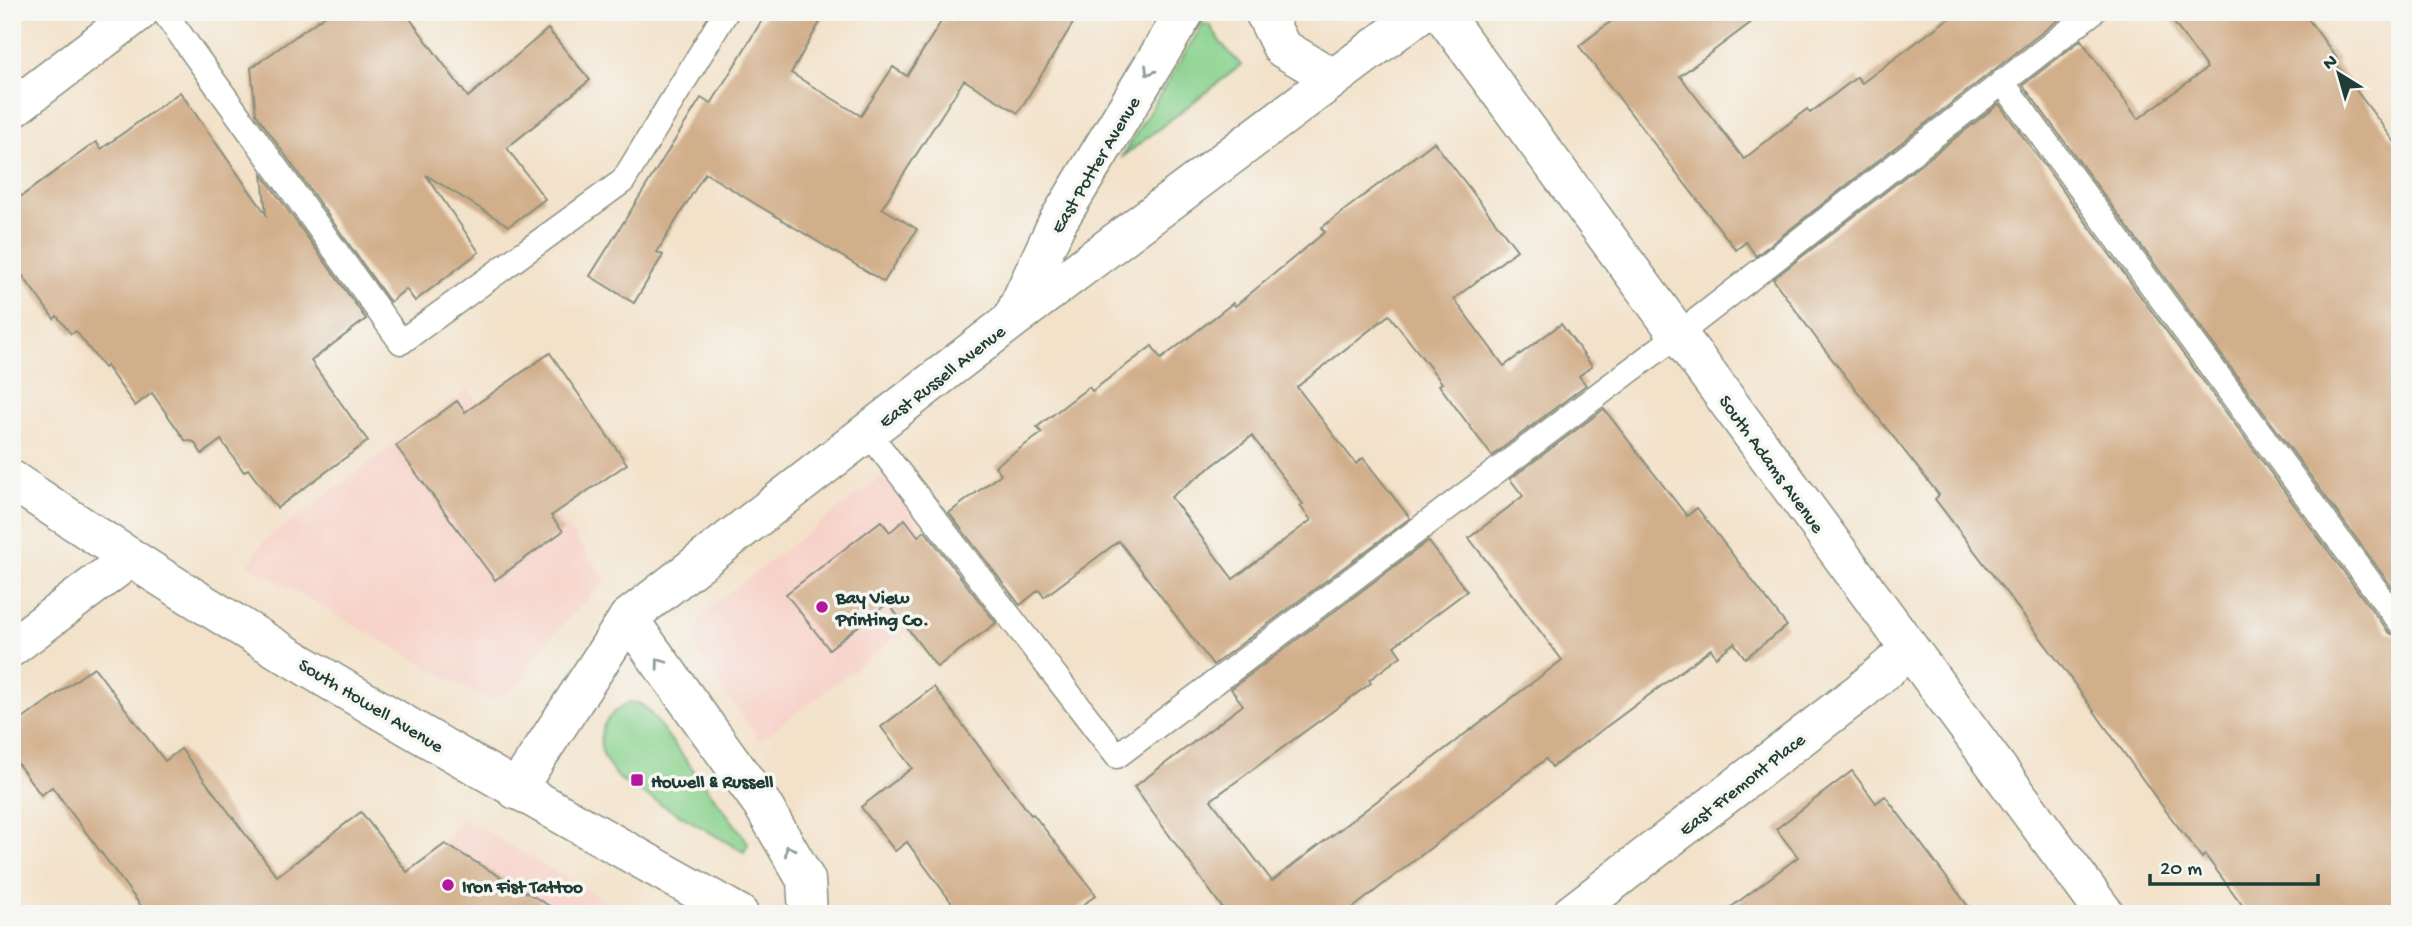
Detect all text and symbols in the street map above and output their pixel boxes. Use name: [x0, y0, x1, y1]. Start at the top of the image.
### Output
north arrow: [2304, 38, 2374, 108]
text: N: [2319, 50, 2343, 76]
one-way arrow: [1145, 63, 1158, 76]
street label: East Potter Avenue: [1047, 93, 1147, 238]
street label: East Russell Avenue: [875, 321, 1011, 434]
street label: South Adams Avenue: [1712, 392, 1828, 539]
place label: Bay View Printing Co.: [835, 588, 929, 633]
marker: Bay View Printing Co.: [814, 599, 830, 615]
street label: South Howell Avenue: [293, 655, 447, 760]
one-way arrow: [656, 658, 668, 671]
street label: East Fremont Place: [1675, 729, 1811, 842]
marker: Howell & Russell: [629, 772, 645, 788]
place label: Howell & Russell: [651, 772, 773, 795]
scale bar: [2150, 842, 2318, 886]
one-way arrow: [784, 845, 797, 858]
text: 20 m: [2160, 858, 2202, 883]
marker: Iron Fist Tattoo: [440, 877, 456, 893]
place label: Iron Fist Tattoo: [462, 877, 583, 900]

